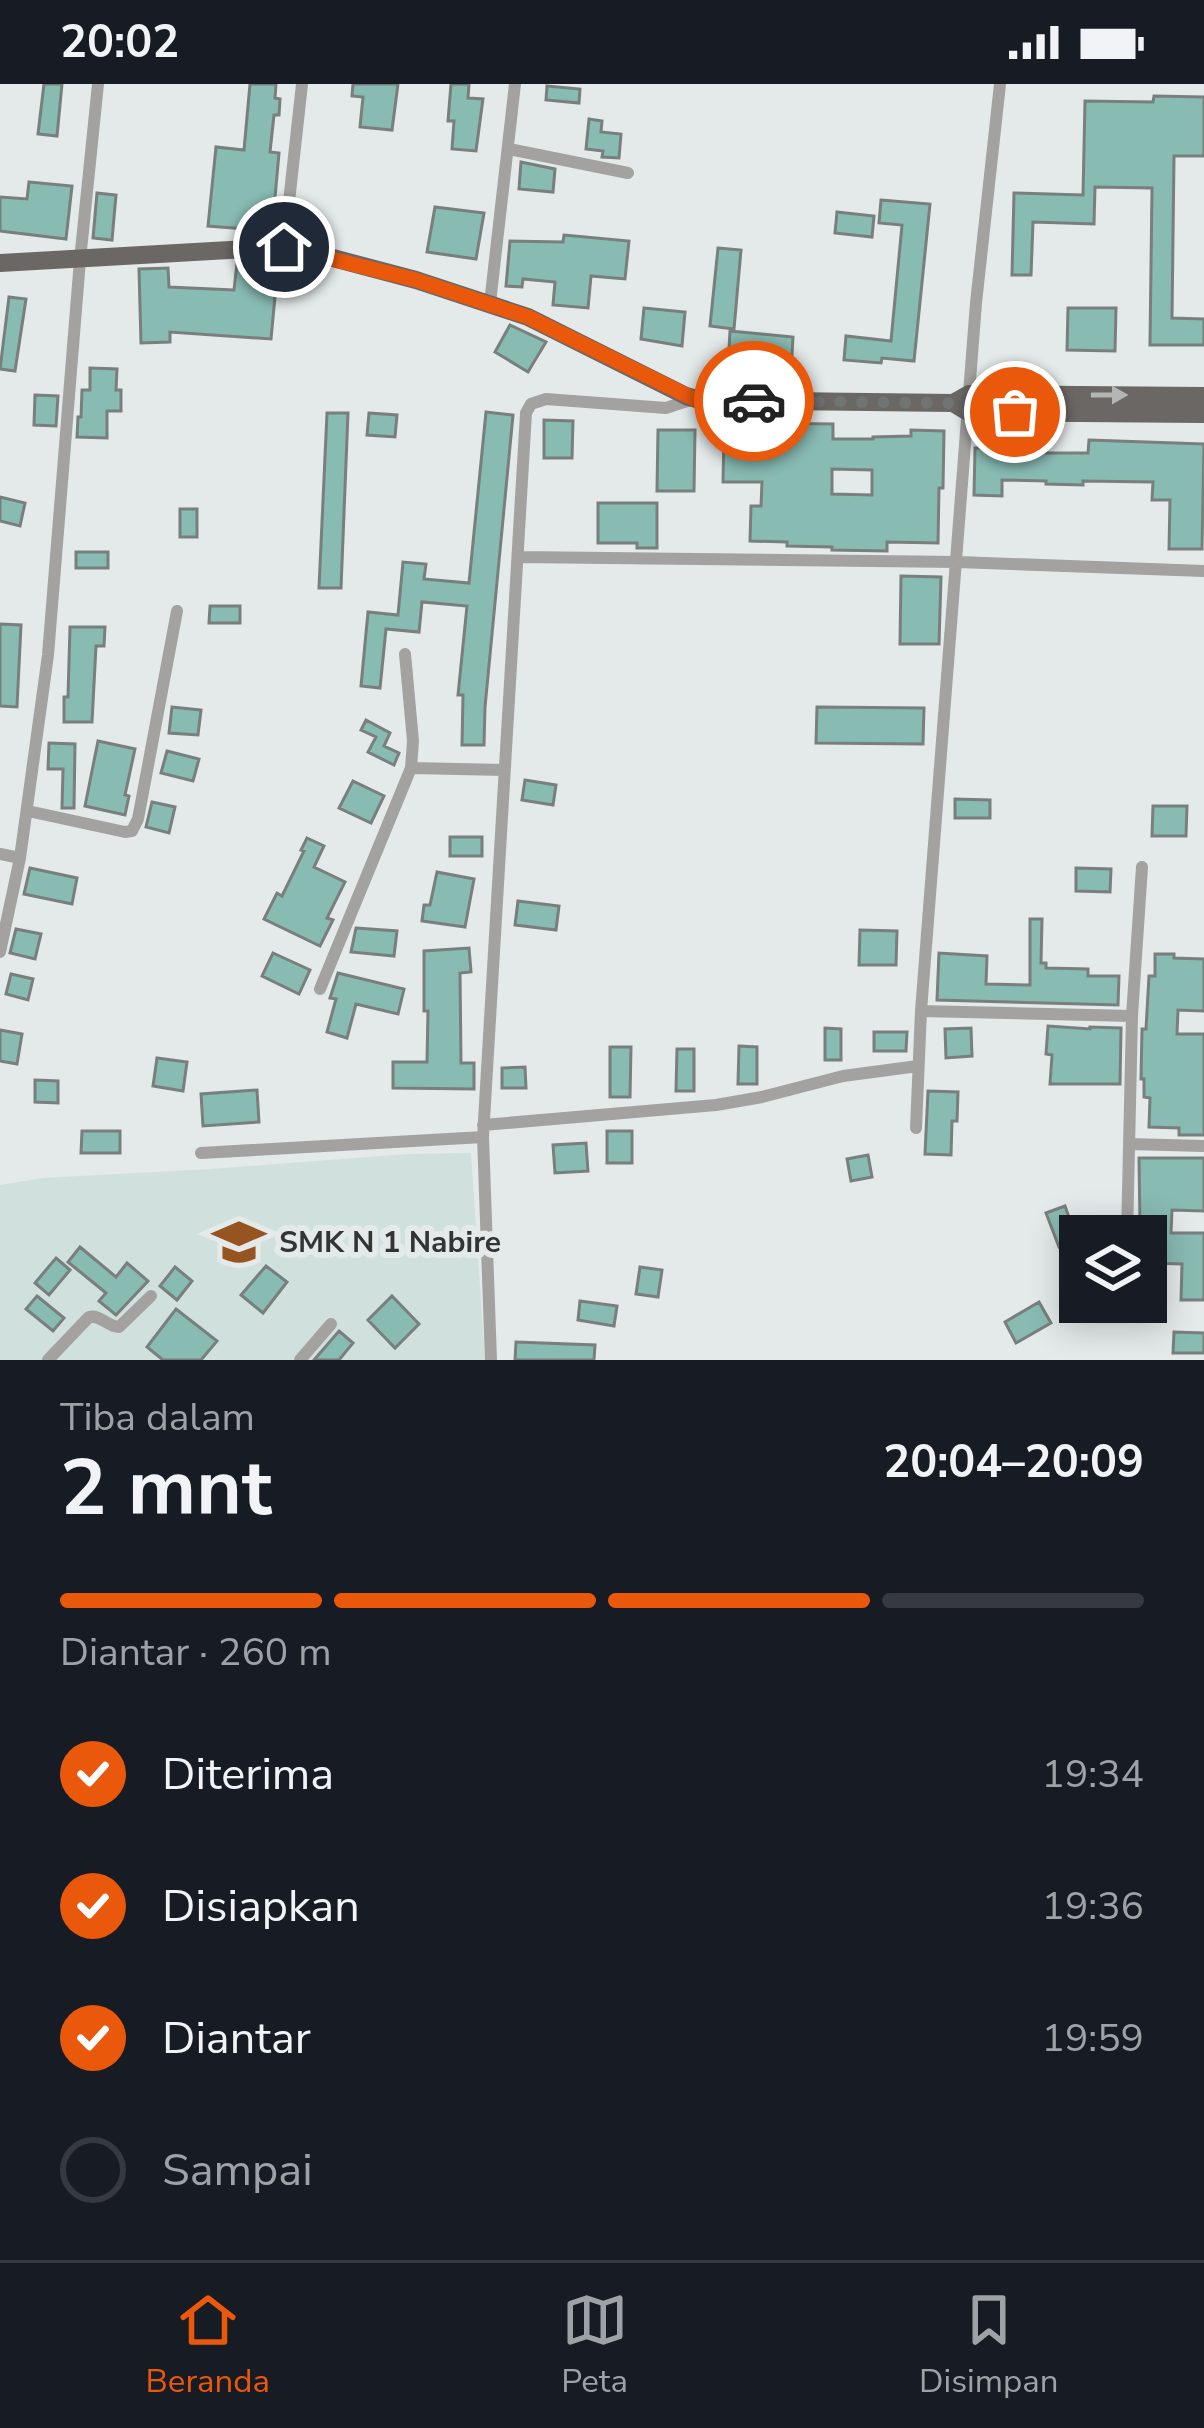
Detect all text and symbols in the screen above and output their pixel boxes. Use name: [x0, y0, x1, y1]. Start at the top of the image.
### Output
text: 20:02: [60, 12, 179, 73]
pin: [233, 196, 335, 298]
icon: home: [251, 214, 317, 280]
courier: [694, 341, 814, 461]
pin: [964, 361, 1066, 463]
icon: car: [721, 368, 787, 434]
icon: bag: [982, 379, 1048, 445]
one-way arrow: [1091, 385, 1129, 405]
school or university icon: SMK N 1 Nabire: [210, 1213, 268, 1271]
map controls: [1059, 1215, 1167, 1323]
button: layers: [1059, 1215, 1167, 1323]
place label: SMK N 1 Nabire: [279, 1222, 501, 1263]
text: Tiba dalam: [60, 1391, 255, 1444]
text: 20:04–20:09: [883, 1432, 1144, 1493]
text: 2 mnt: [60, 1435, 272, 1542]
text: Diantar · 260 m: [60, 1626, 332, 1679]
icon: check: [60, 1741, 126, 1807]
text: Diterima: [162, 1744, 334, 1805]
text: 19:34: [1042, 1748, 1144, 1801]
icon: check: [60, 1873, 126, 1939]
text: Disiapkan: [162, 1876, 360, 1937]
text: 19:36: [1042, 1880, 1144, 1933]
icon: check: [60, 2005, 126, 2071]
text: Diantar: [162, 2008, 311, 2069]
text: 19:59: [1042, 2012, 1144, 2065]
text: Sampai: [162, 2140, 313, 2201]
tab: Beranda: [146, 2287, 270, 2404]
tab: Peta: [561, 2287, 628, 2404]
tab: Disimpan: [919, 2287, 1058, 2404]

